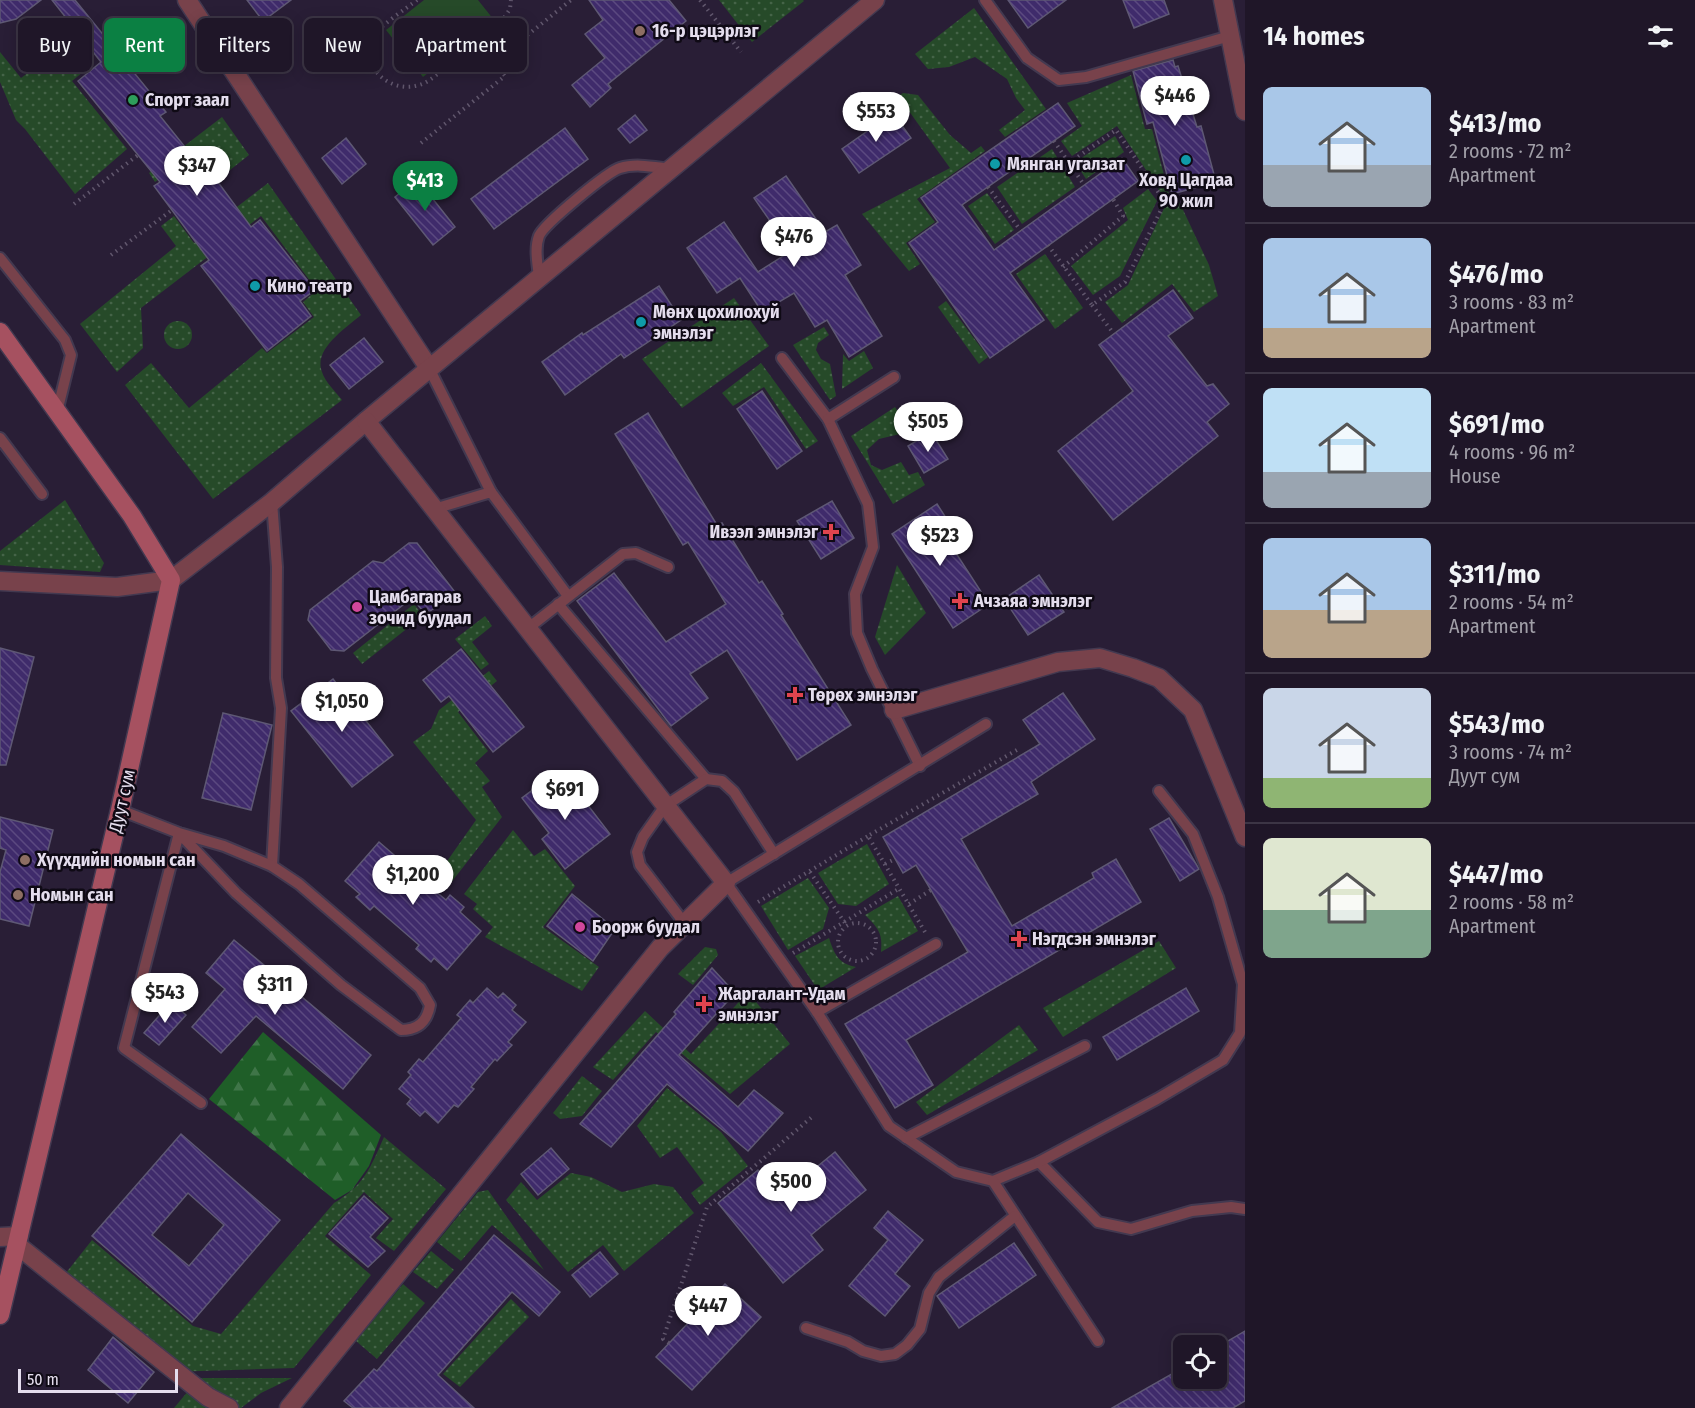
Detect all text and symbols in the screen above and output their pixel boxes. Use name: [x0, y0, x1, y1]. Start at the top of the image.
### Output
chip: Buy: [18, 18, 92, 72]
chip: Rent: [104, 18, 185, 72]
chip: Filters: [197, 18, 292, 72]
chip: New: [304, 18, 382, 72]
chip: Apartment: [394, 18, 527, 72]
place label: 16-р цэцэрлэг: [652, 20, 760, 42]
icon: filters: [1644, 20, 1677, 53]
text: 14 homes: [1263, 21, 1365, 52]
marker: 16-р цэцэрлэг: [633, 24, 647, 38]
pin: $446: [1139, 76, 1211, 127]
text: $446: [1155, 83, 1195, 107]
place label: Спорт заал: [145, 89, 229, 111]
pin: $553: [840, 92, 912, 143]
marker: Спорт заал: [126, 93, 140, 107]
text: $553: [857, 99, 895, 123]
text: $413/mo: [1449, 108, 1541, 139]
icon: home: [1311, 111, 1383, 183]
text: 2 rooms · 72 m²: [1449, 139, 1571, 163]
pin: $347: [161, 146, 233, 197]
text: $347: [178, 153, 216, 177]
place label: Мянган угалзат: [1007, 153, 1125, 175]
marker: Ховд Цагдаа 90 жил: [1179, 153, 1193, 167]
marker: Мянган угалзат: [988, 157, 1002, 171]
pin: $413: [389, 161, 461, 212]
text: Apartment: [1449, 163, 1536, 187]
text: $413: [407, 168, 443, 192]
place label: Ховд Цагдаа 90 жил: [1138, 169, 1233, 212]
pin: $476: [758, 217, 830, 268]
text: $476: [775, 224, 813, 248]
text: $476/mo: [1449, 259, 1544, 290]
icon: home: [1311, 262, 1383, 334]
place label: Кино театр: [267, 275, 352, 297]
marker: Кино театр: [248, 279, 262, 293]
text: 3 rooms · 83 m²: [1449, 290, 1574, 314]
place label: Мөнх цохилохуй эмнэлэг: [653, 301, 780, 344]
text: Apartment: [1449, 314, 1536, 338]
marker: Мөнх цохилохуй эмнэлэг: [634, 315, 648, 329]
pin: $505: [892, 402, 964, 453]
text: $505: [908, 409, 948, 433]
text: $691/mo: [1449, 409, 1544, 440]
icon: home: [1311, 412, 1383, 484]
text: 4 rooms · 96 m²: [1449, 440, 1575, 464]
text: House: [1449, 464, 1501, 488]
pin: $523: [904, 516, 976, 567]
place label: Ивээл эмнэлэг: [709, 521, 819, 543]
marker: Ивээл эмнэлэг: [822, 523, 840, 541]
text: $523: [921, 523, 959, 547]
text: $311/mo: [1449, 559, 1540, 590]
icon: home: [1311, 562, 1383, 634]
place label: Цамбагарав зочид буудал: [369, 586, 472, 629]
place label: Ачзаяа эмнэлэг: [973, 590, 1093, 612]
text: 2 rooms · 54 m²: [1449, 590, 1574, 614]
marker: Ачзаяа эмнэлэг: [951, 592, 969, 610]
marker: Цамбагарав зочид буудал: [350, 600, 364, 614]
text: Apartment: [1449, 614, 1536, 638]
pin: $1,050: [293, 682, 391, 733]
place label: Төрөх эмнэлэг: [808, 684, 918, 706]
marker: Төрөх эмнэлэг: [786, 686, 804, 704]
text: $1,050: [315, 689, 369, 713]
text: $543/mo: [1449, 709, 1545, 740]
icon: home: [1311, 712, 1383, 784]
text: 3 rooms · 74 m²: [1449, 740, 1572, 764]
text: Дуут сум: [1449, 764, 1520, 788]
street label: Дуут сум: [104, 767, 140, 836]
pin: $691: [529, 770, 601, 821]
text: $691: [546, 777, 584, 801]
place label: Хүүхдийн номын сан: [36, 849, 196, 871]
marker: Хүүхдийн номын сан: [18, 853, 32, 867]
pin: $1,200: [364, 855, 462, 906]
text: $447/mo: [1449, 859, 1543, 890]
text: $1,200: [386, 862, 440, 886]
icon: home: [1311, 862, 1383, 934]
place label: Номын сан: [30, 884, 114, 906]
marker: Номын сан: [11, 888, 25, 902]
text: 2 rooms · 58 m²: [1449, 890, 1574, 914]
text: Apartment: [1449, 914, 1536, 938]
place label: Боорж буудал: [592, 916, 700, 938]
marker: Боорж буудал: [573, 920, 587, 934]
place label: Нэгдсэн эмнэлэг: [1032, 928, 1157, 950]
marker: Нэгдсэн эмнэлэг: [1010, 930, 1028, 948]
pin: $311: [239, 965, 311, 1016]
text: $311: [257, 972, 293, 996]
pin: $543: [129, 973, 201, 1024]
text: $543: [145, 980, 185, 1004]
place label: Жаргалант-Удам эмнэлэг: [717, 983, 846, 1026]
marker: Жаргалант-Удам эмнэлэг: [695, 995, 713, 1013]
pin: $500: [755, 1162, 827, 1213]
text: $500: [770, 1169, 812, 1193]
pin: $447: [672, 1286, 744, 1337]
text: $447: [689, 1293, 727, 1317]
map controls: [1173, 1335, 1227, 1389]
button: locate: [1173, 1335, 1227, 1389]
scale bar: [18, 1366, 178, 1394]
text: 50 m: [27, 1370, 59, 1389]

